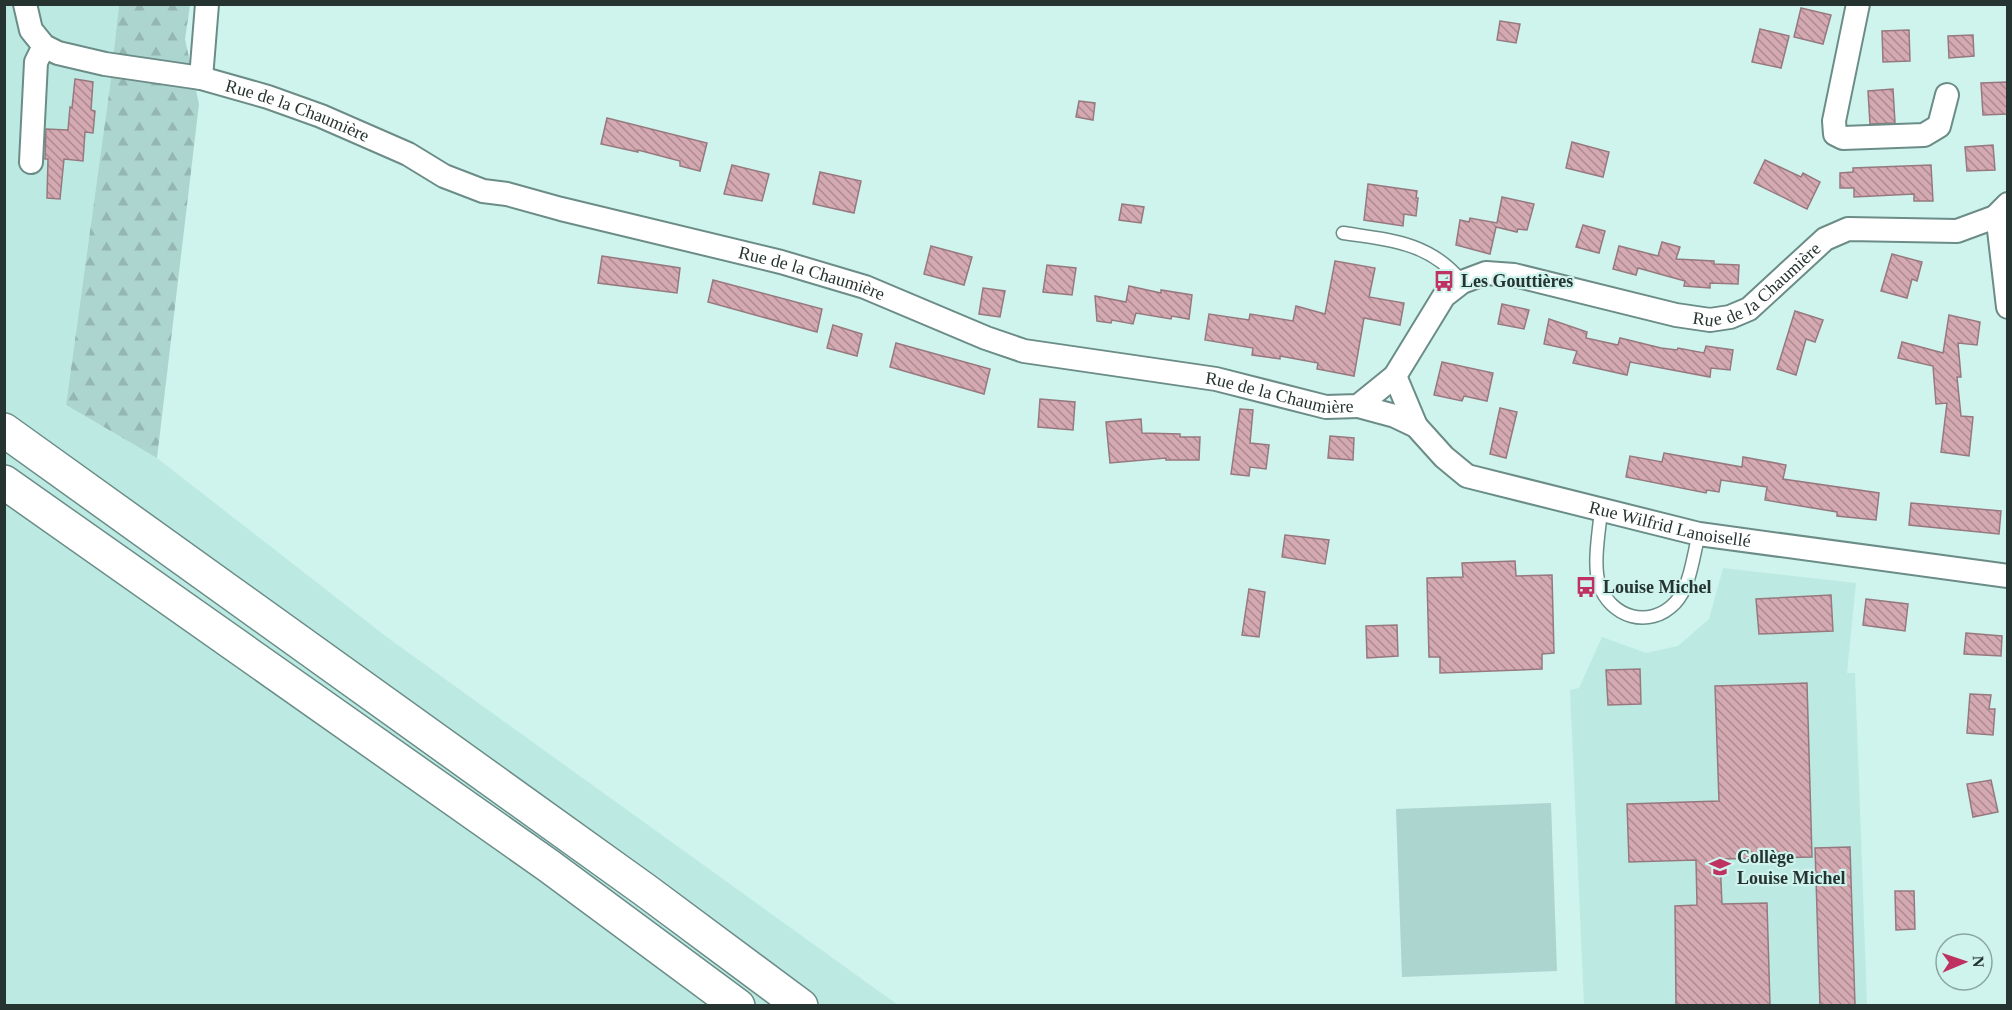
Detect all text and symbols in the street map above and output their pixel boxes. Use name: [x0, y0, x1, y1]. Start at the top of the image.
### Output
street label: Rue de la Chaumière: [223, 75, 372, 146]
street label: Rue de la Chaumière: [1691, 238, 1825, 330]
street label: Rue de la Chaumière: [736, 242, 888, 304]
bus stop icon: Les Gouttières: [1432, 269, 1456, 293]
place label: Les Gouttières: [1461, 271, 1573, 291]
street label: Rue de la Chaumière: [1204, 368, 1354, 417]
street label: Rue Wilfrid Lanoisellé: [1587, 497, 1752, 551]
bus stop icon: Louise Michel: [1574, 575, 1598, 599]
place label: Louise Michel: [1603, 577, 1712, 597]
place label: Collège Louise Michel: [1737, 847, 1846, 888]
school or university icon: Collège Louise Michel: [1708, 855, 1732, 879]
north arrow: [1934, 932, 1994, 992]
text: N: [1970, 955, 1987, 968]

